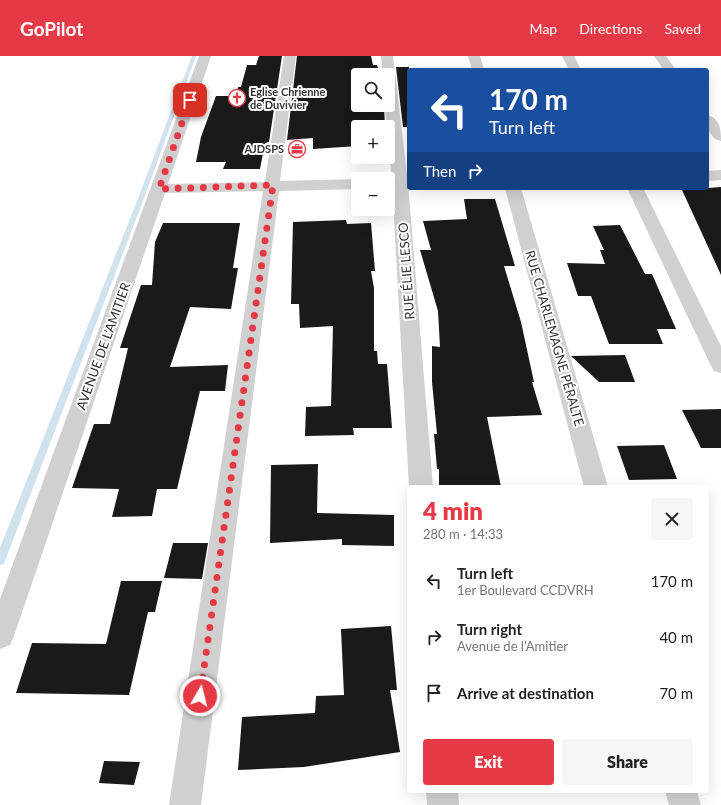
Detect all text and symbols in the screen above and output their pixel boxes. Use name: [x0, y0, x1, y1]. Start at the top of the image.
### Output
text: GoPilot: [20, 17, 83, 40]
text: Map: [530, 20, 557, 37]
text: Directions: [579, 20, 642, 37]
text: Saved: [664, 20, 701, 37]
map controls: [351, 68, 395, 216]
button: search: [351, 68, 395, 112]
text: 170 m: [489, 82, 568, 116]
pin: [173, 83, 207, 117]
icon: left: [423, 84, 475, 136]
place label: Eglise Chrienne de Duvivier: [250, 85, 326, 111]
church icon: Eglise Chrienne de Duvivier: [227, 88, 247, 108]
icon: arrive: [179, 89, 201, 111]
text: Turn left: [489, 116, 555, 138]
button: +: [351, 120, 395, 164]
office icon: AJDSPS: [287, 139, 307, 159]
place label: AJDSPS: [243, 142, 284, 155]
icon: right: [464, 160, 486, 182]
text: Then: [423, 162, 456, 180]
button: −: [351, 172, 395, 216]
street label: RUE ÉLIE LESCO: [395, 222, 417, 320]
street label: RUE CHARLEMAGNE PÉRALTE: [522, 248, 588, 428]
street label: AVENUE DE L'AMITIER: [73, 279, 134, 412]
text: 4 min: [423, 496, 483, 525]
button: close: [651, 498, 693, 540]
text: 280 m · 14:33: [423, 526, 503, 542]
text: Turn left: [457, 564, 513, 582]
icon: left: [423, 570, 445, 592]
text: 170 m: [651, 572, 693, 590]
text: 1er Boulevard CCDVRH: [457, 582, 594, 598]
text: Turn right: [457, 620, 522, 638]
icon: right: [423, 626, 445, 648]
text: 40 m: [659, 628, 693, 646]
text: Avenue de l'Amitier: [457, 638, 568, 654]
position arrow: [179, 675, 221, 717]
icon: arrive: [423, 682, 445, 704]
text: Arrive at destination: [457, 684, 594, 702]
text: 70 m: [659, 684, 693, 702]
button: Exit: [423, 739, 554, 785]
button: Share: [562, 739, 693, 785]

